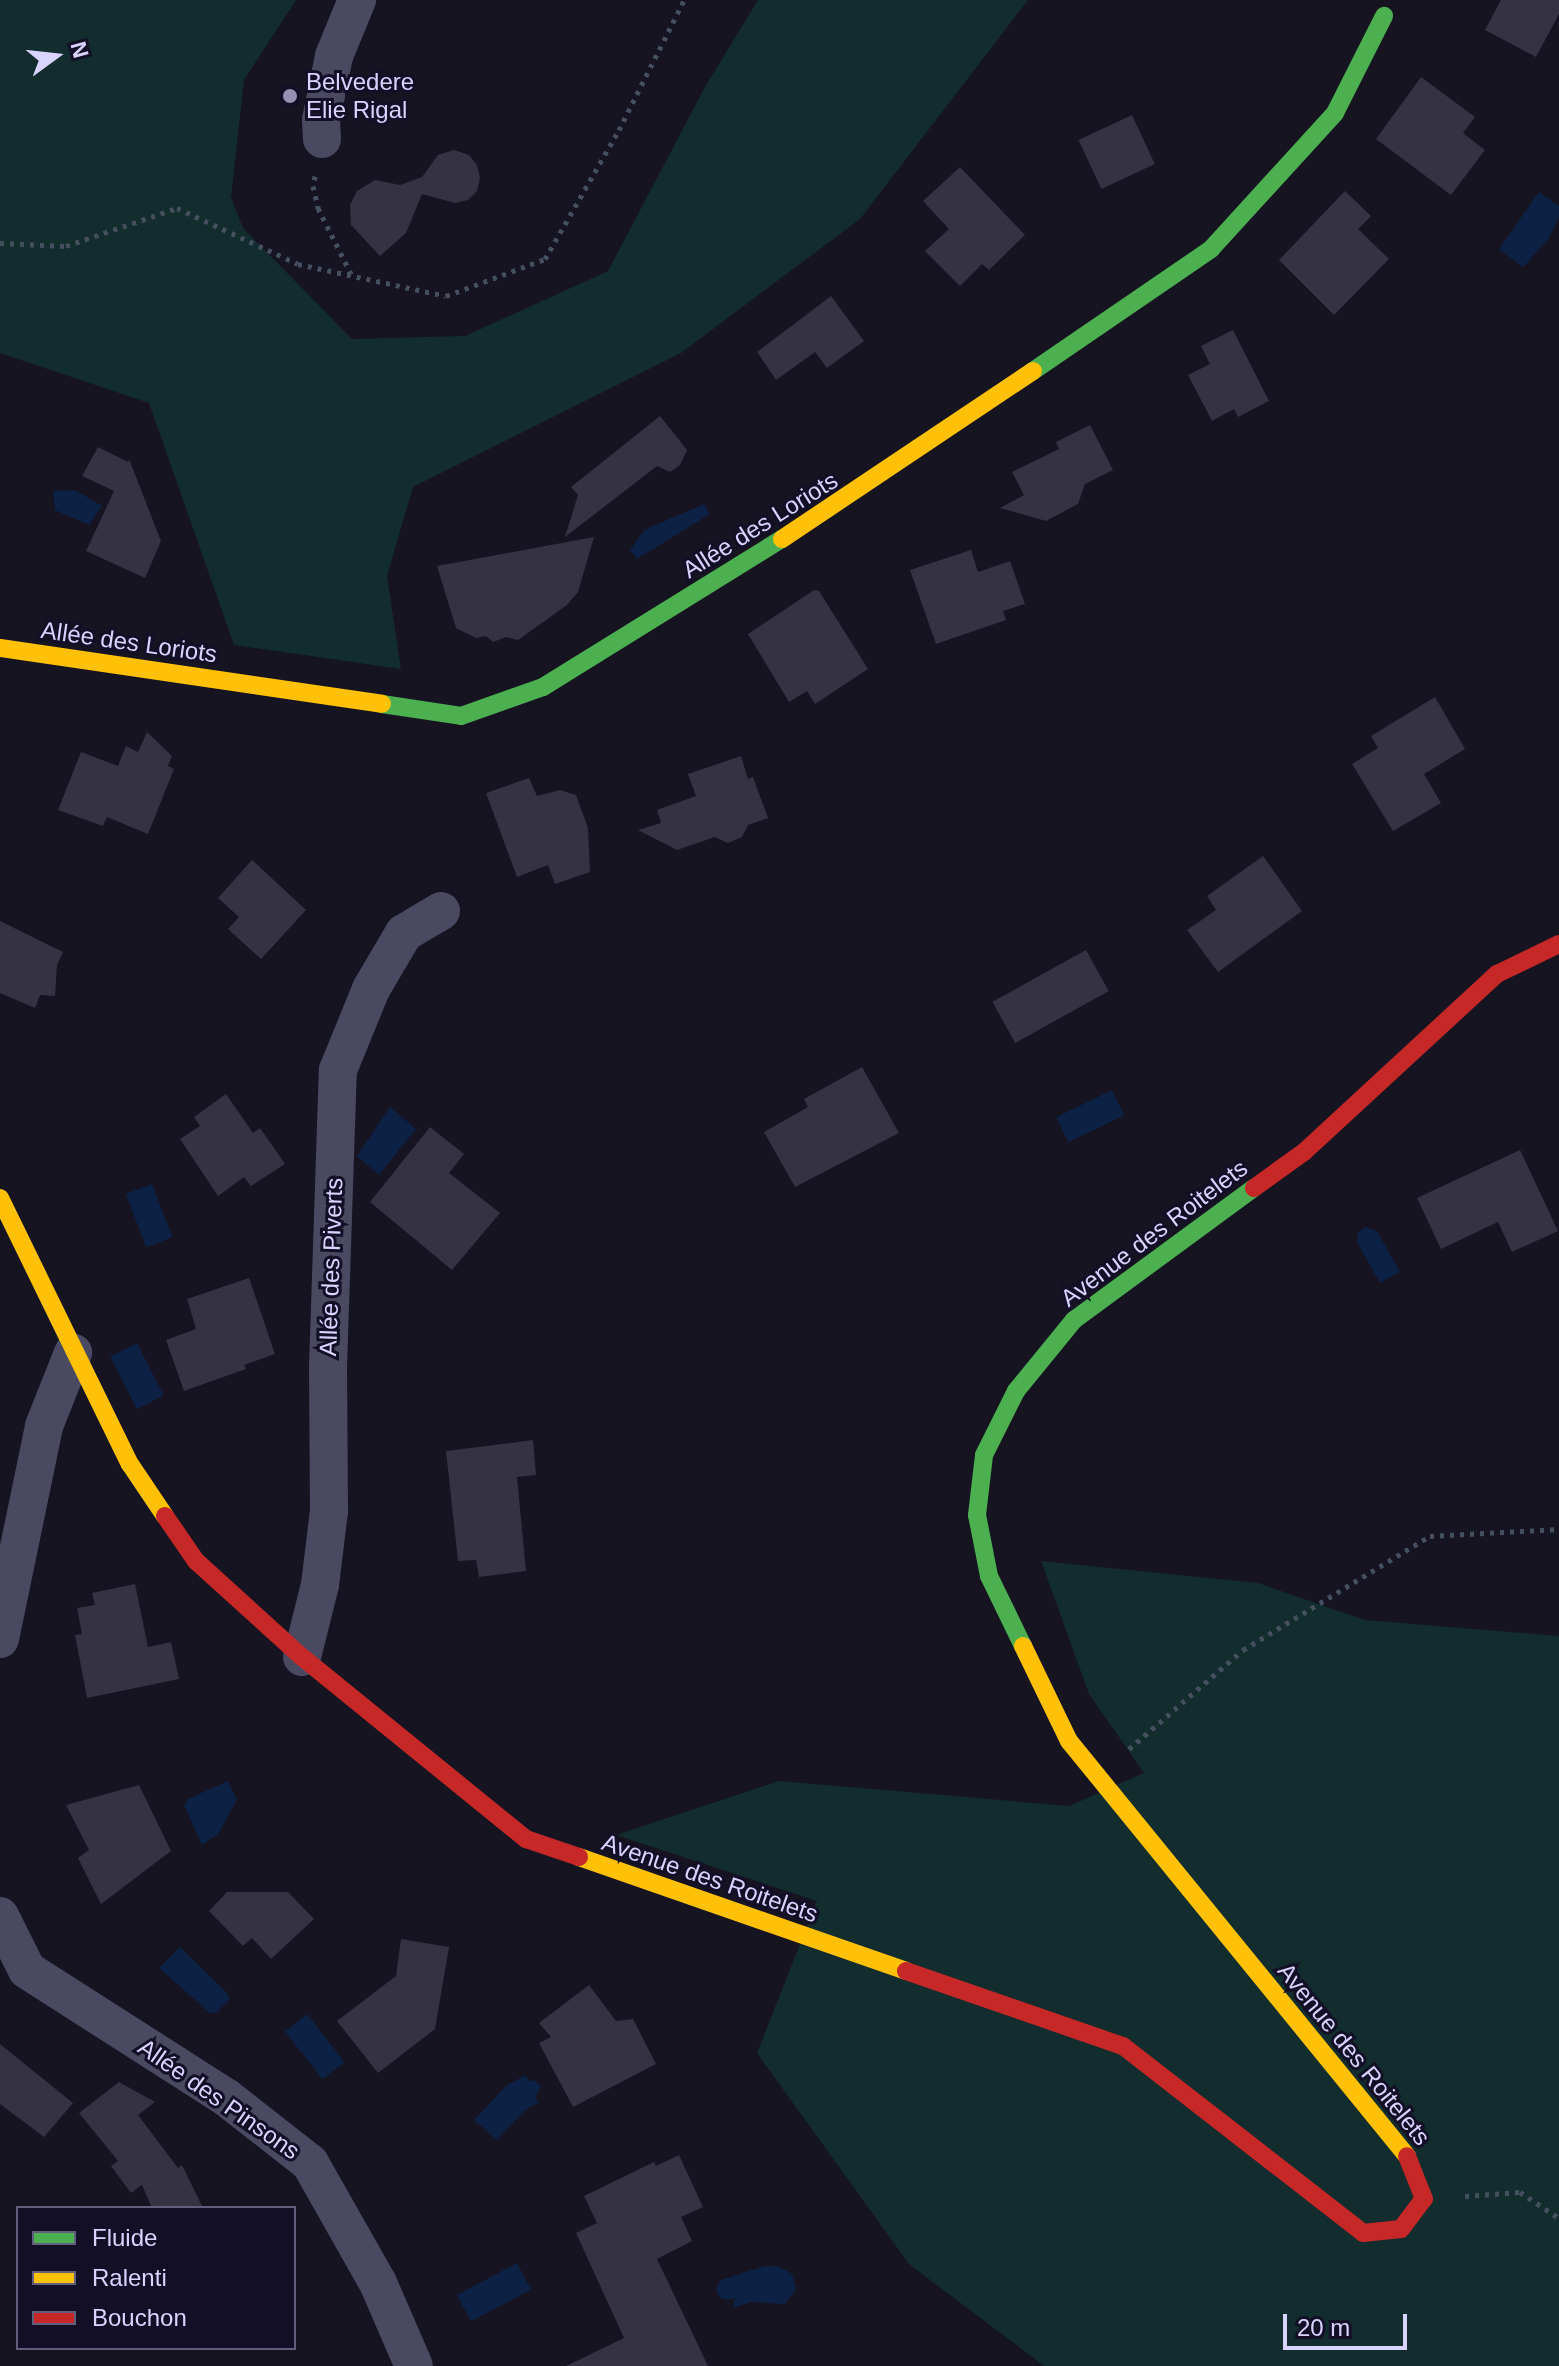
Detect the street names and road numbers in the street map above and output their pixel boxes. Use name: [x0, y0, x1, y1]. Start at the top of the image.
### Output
street label: Allée des Loriots: [677, 466, 843, 584]
street label: Allée des Loriots: [39, 615, 219, 669]
street label: Avenue des Roitelets: [1055, 1153, 1253, 1313]
street label: Allée des Piverts: [313, 1177, 349, 1357]
street label: Avenue des Roitelets: [598, 1828, 822, 1928]
street label: Avenue des Roitelets: [1272, 1957, 1436, 2151]
street label: Allée des Pinsons: [133, 2032, 305, 2166]

